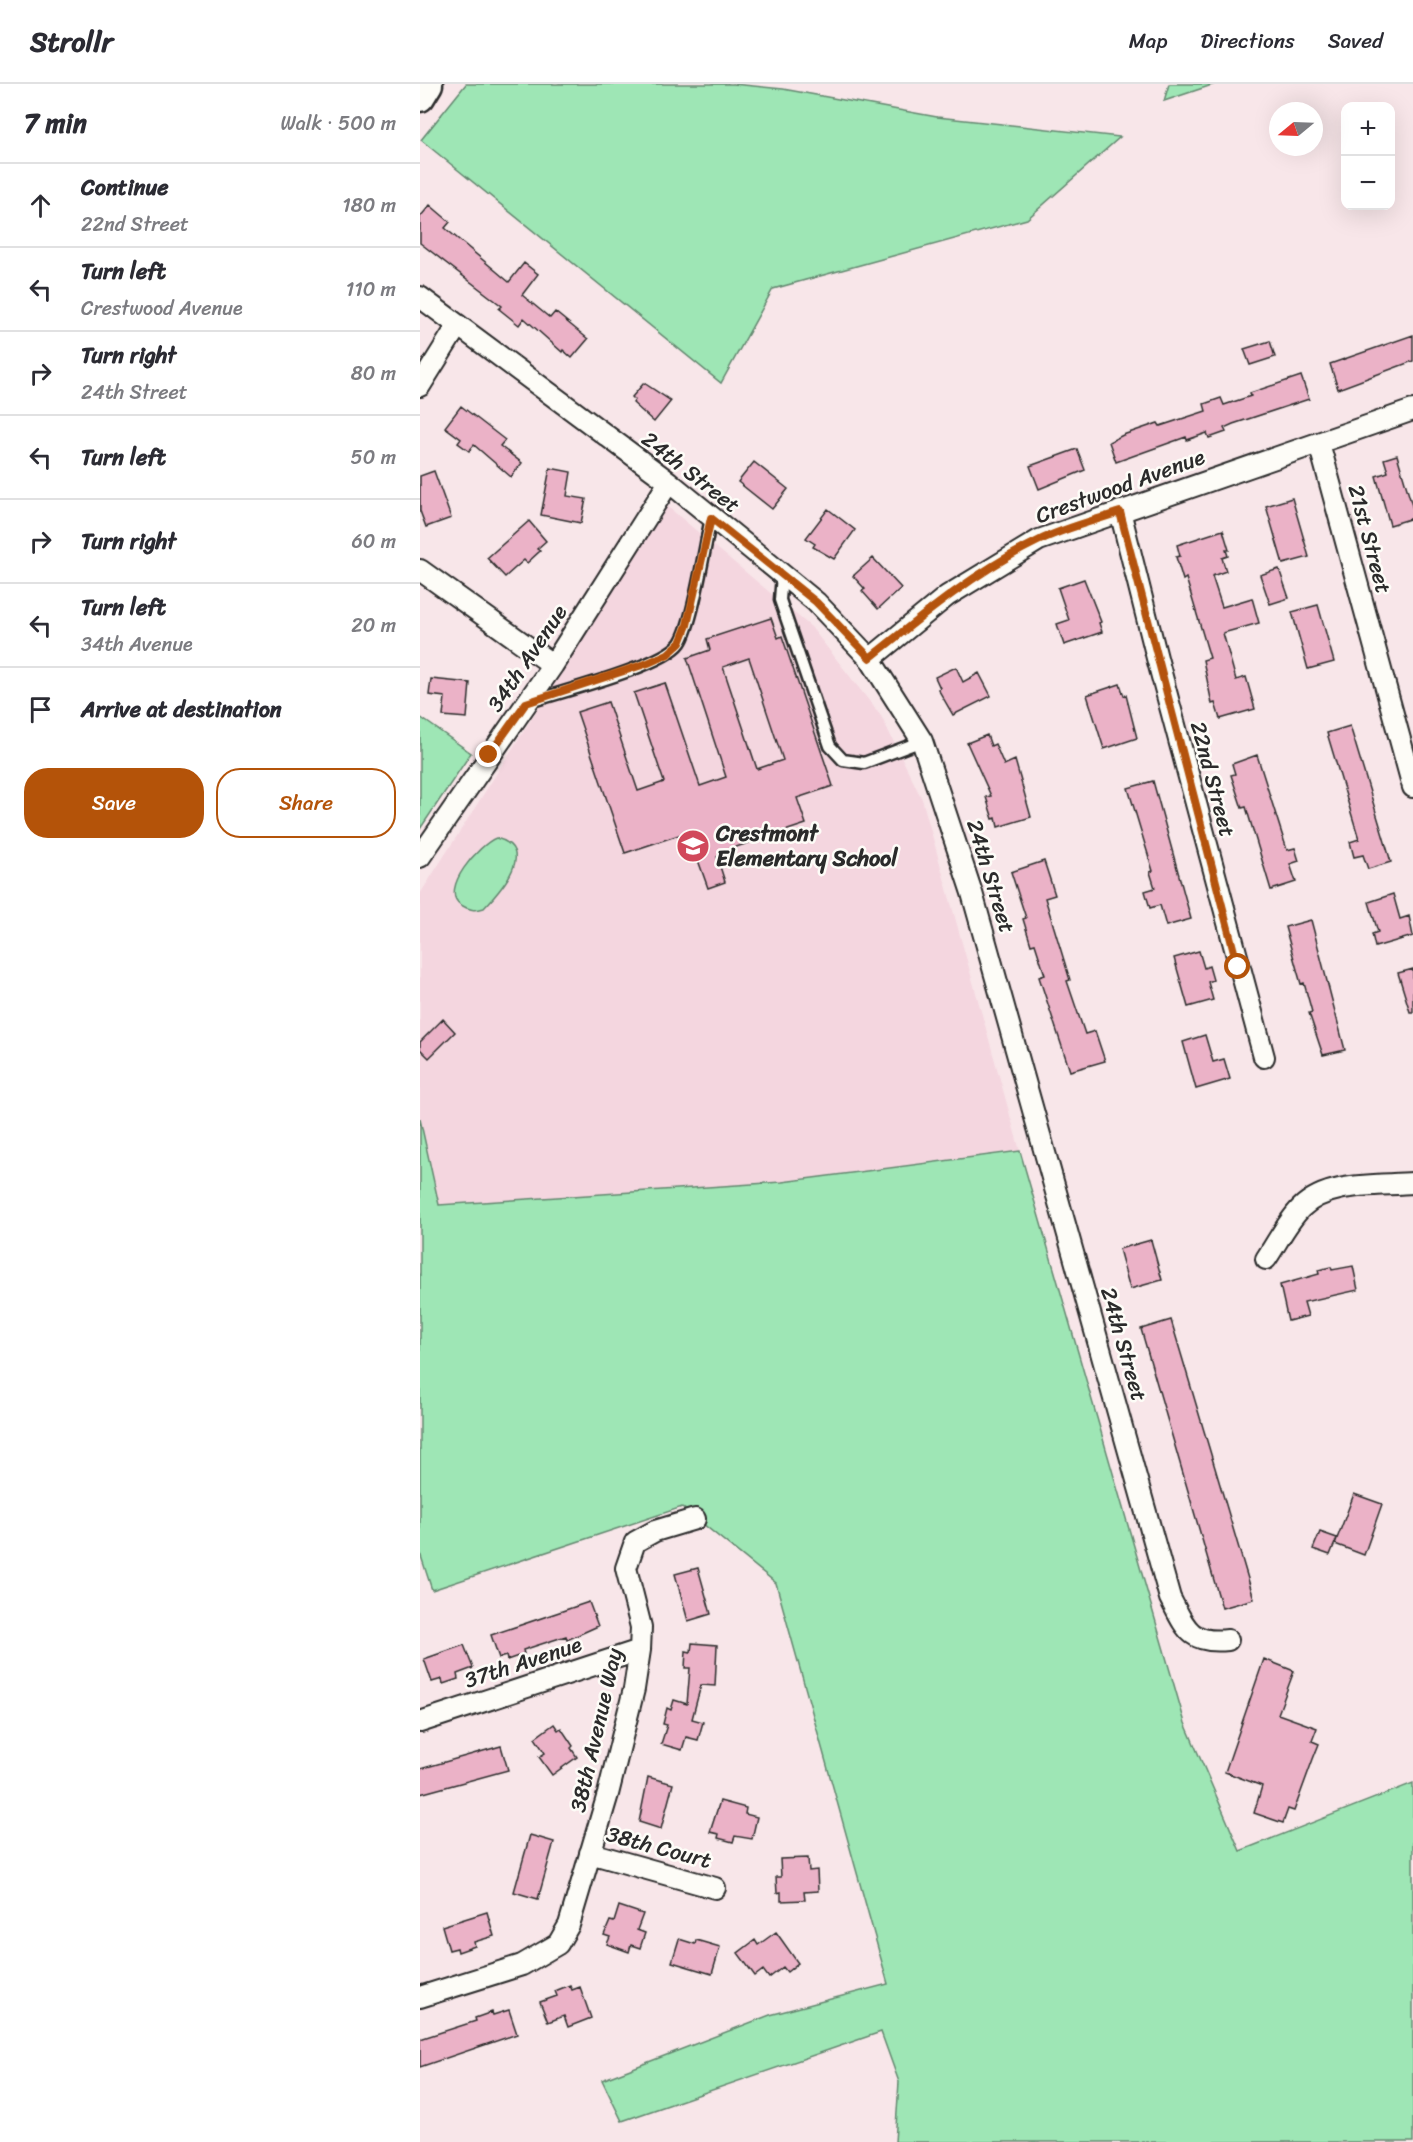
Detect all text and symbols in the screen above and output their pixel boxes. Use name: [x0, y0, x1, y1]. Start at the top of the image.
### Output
text: Strollr: [30, 17, 113, 66]
text: Map: [1129, 22, 1167, 60]
text: Directions: [1200, 22, 1295, 60]
text: Saved: [1328, 22, 1383, 60]
text: 7 min: [24, 100, 87, 146]
north arrow: [1269, 102, 1323, 156]
map controls: [1341, 102, 1395, 210]
button: +: [1341, 102, 1395, 156]
text: Walk · 500 m: [280, 106, 396, 141]
button: −: [1341, 156, 1395, 210]
text: Continue: [81, 168, 169, 207]
text: 180 m: [342, 188, 396, 223]
icon: ahead: [24, 189, 57, 222]
text: 22nd Street: [81, 207, 189, 242]
text: Turn left: [81, 252, 166, 291]
text: 110 m: [346, 272, 396, 307]
icon: left: [24, 273, 57, 306]
text: Crestwood Avenue: [81, 291, 243, 326]
text: Turn right: [81, 336, 176, 375]
text: 80 m: [351, 356, 396, 391]
icon: right: [24, 357, 57, 390]
text: 24th Street: [81, 375, 188, 410]
street label: 24th Street: [633, 421, 749, 524]
street label: Crestwood Avenue: [1030, 437, 1211, 535]
text: Turn left: [81, 438, 166, 477]
text: 50 m: [351, 440, 396, 475]
icon: left: [24, 441, 57, 474]
street label: 21st Street: [1337, 480, 1403, 598]
text: Turn right: [81, 522, 176, 561]
text: 60 m: [351, 524, 396, 559]
icon: right: [24, 525, 57, 558]
text: Turn left: [81, 588, 166, 627]
street label: 34th Avenue: [476, 596, 578, 720]
text: 20 m: [351, 608, 396, 643]
icon: left: [24, 609, 57, 642]
text: 34th Avenue: [81, 627, 193, 662]
text: Arrive at destination: [81, 690, 282, 729]
icon: arrive: [24, 693, 57, 726]
street label: 22nd Street: [1179, 717, 1247, 842]
route end: [475, 741, 501, 767]
button: Save: [24, 768, 204, 838]
button: Share: [216, 768, 396, 838]
place label: Crestmont Elementary School: [715, 814, 898, 878]
street label: 24th Street: [955, 814, 1027, 938]
school or university icon: Crestmont Elementary School: [675, 828, 711, 864]
route start: [1224, 953, 1250, 979]
street label: 24th Street: [1089, 1282, 1159, 1406]
street label: 37th Avenue: [459, 1625, 587, 1699]
street label: 38th Avenue Way: [558, 1643, 634, 1816]
street label: 38th Court: [602, 1814, 716, 1880]

